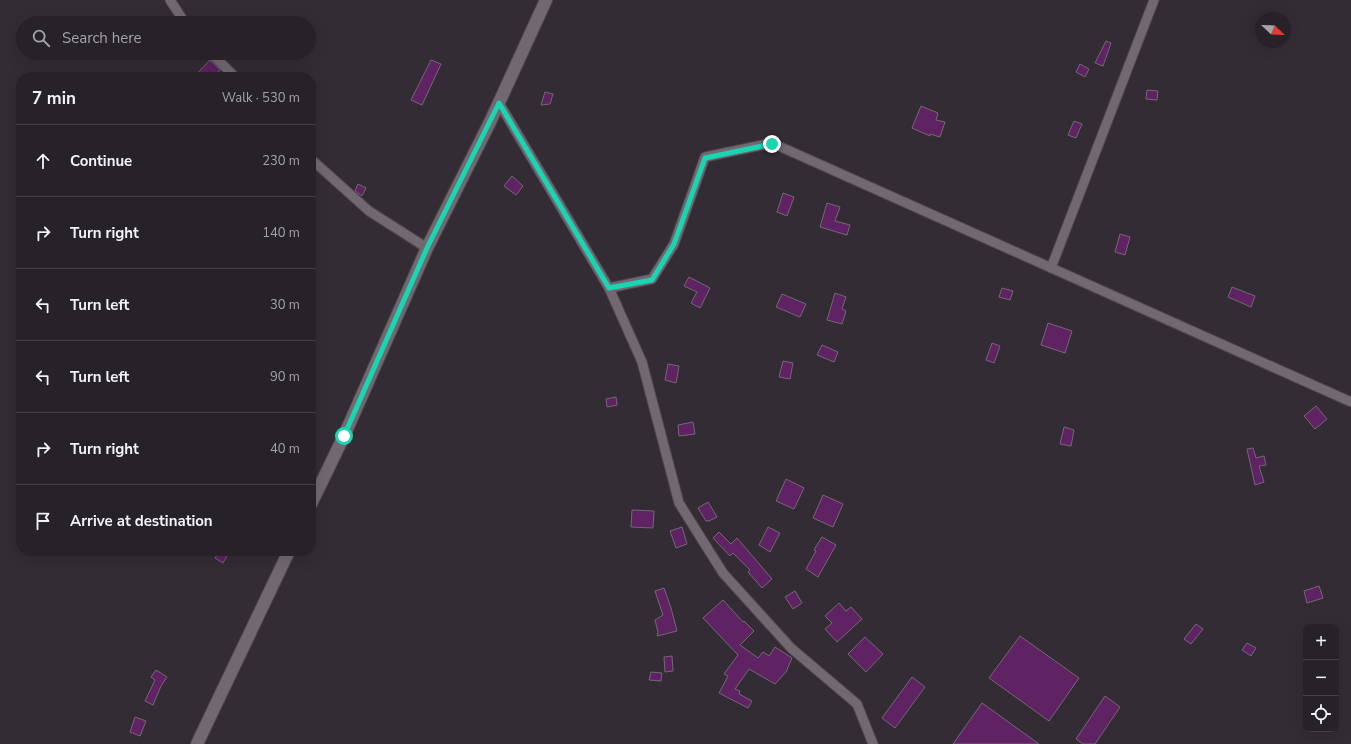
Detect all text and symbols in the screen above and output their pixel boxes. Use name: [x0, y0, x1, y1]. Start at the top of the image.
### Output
north arrow: [1255, 12, 1291, 48]
search box: [16, 16, 316, 60]
icon: search: [30, 27, 52, 49]
text: Search here: [62, 28, 142, 48]
text: 7 min: [32, 87, 76, 110]
text: Walk · 530 m: [222, 89, 300, 107]
route end: [763, 135, 781, 153]
icon: ahead: [32, 150, 54, 172]
text: Continue: [70, 151, 132, 171]
text: 230 m: [262, 152, 300, 170]
icon: right: [32, 222, 54, 244]
text: Turn right: [70, 223, 139, 243]
text: 140 m: [262, 224, 300, 242]
icon: left: [32, 294, 54, 316]
text: Turn left: [70, 295, 129, 315]
text: 30 m: [270, 296, 300, 314]
icon: left: [32, 366, 54, 388]
text: Turn left: [70, 367, 129, 387]
text: 90 m: [270, 368, 300, 386]
route start: [335, 427, 353, 445]
icon: right: [32, 438, 54, 460]
text: Turn right: [70, 439, 139, 459]
text: 40 m: [270, 440, 300, 458]
icon: arrive: [32, 510, 54, 532]
text: Arrive at destination: [70, 511, 213, 531]
map controls: [1303, 624, 1339, 732]
button: +: [1303, 624, 1339, 660]
button: −: [1303, 660, 1339, 696]
button: locate: [1303, 696, 1339, 732]

